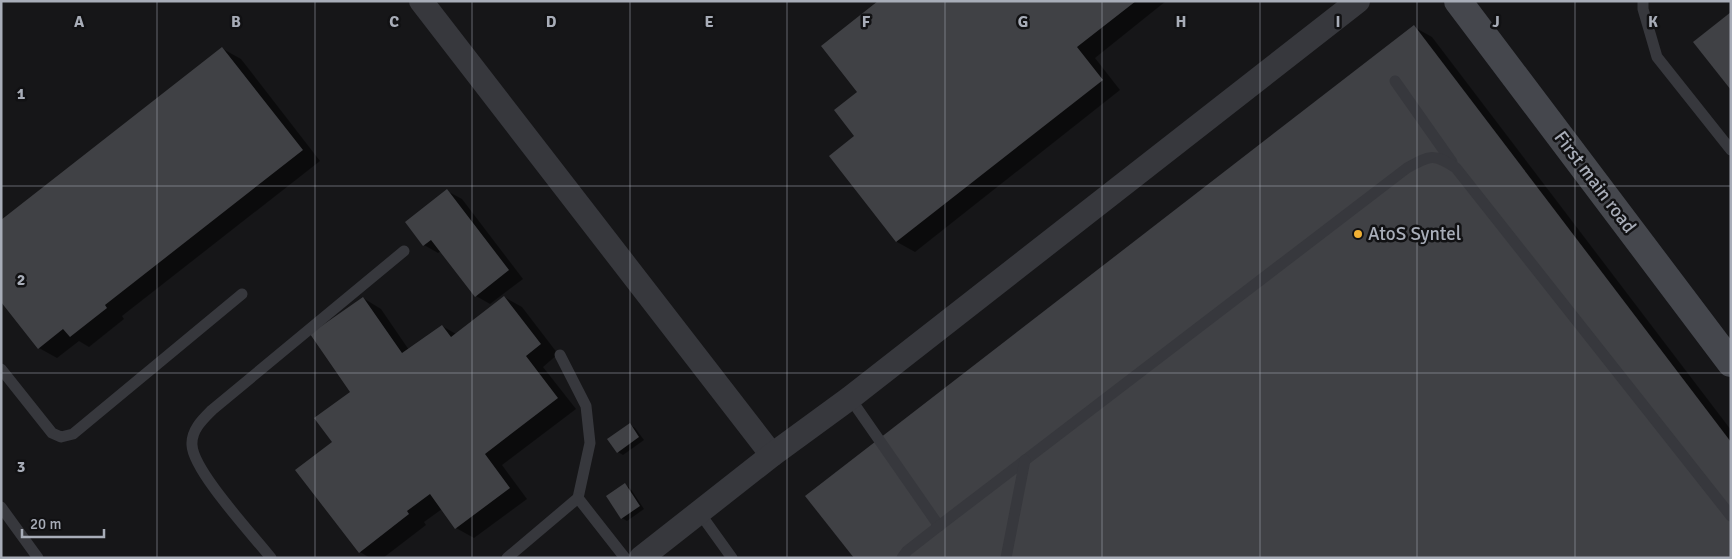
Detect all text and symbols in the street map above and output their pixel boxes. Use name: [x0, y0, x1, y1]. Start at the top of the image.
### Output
text: A: [74, 12, 85, 32]
text: B: [231, 12, 241, 32]
text: C: [389, 12, 399, 32]
text: D: [546, 12, 557, 32]
text: E: [704, 12, 714, 32]
text: F: [862, 12, 871, 32]
text: G: [1018, 12, 1028, 32]
text: H: [1176, 12, 1186, 32]
text: I: [1335, 12, 1341, 32]
text: J: [1492, 12, 1500, 32]
text: K: [1648, 12, 1658, 32]
text: 1: [17, 84, 26, 104]
street label: First main road: [1549, 126, 1641, 238]
place label: AtoS Syntel: [1368, 222, 1461, 246]
marker: AtoS Syntel: [1352, 228, 1364, 240]
text: 2: [17, 270, 25, 290]
text: 3: [17, 457, 25, 477]
scale bar: [22, 506, 105, 538]
text: 20 m: [30, 515, 61, 533]

